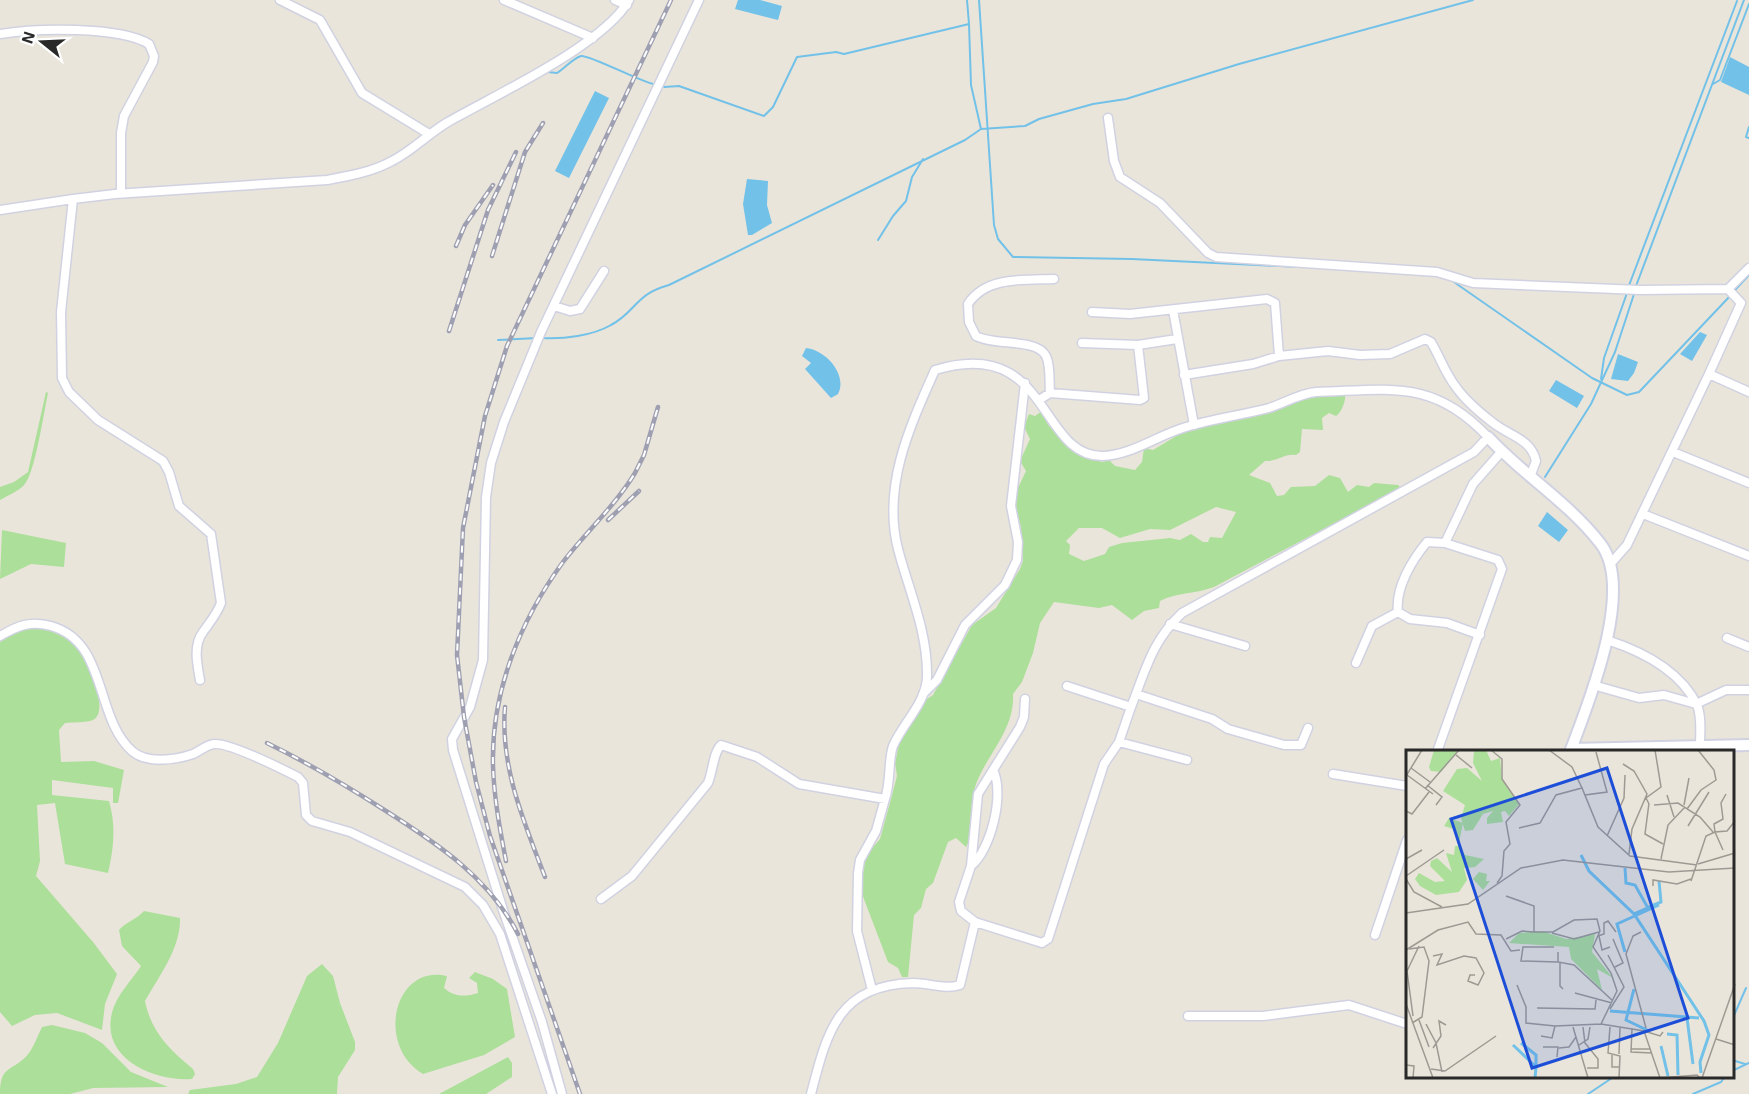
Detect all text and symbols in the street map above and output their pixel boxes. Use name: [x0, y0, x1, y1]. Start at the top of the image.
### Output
north arrow: [12, 12, 72, 72]
text: N: [16, 29, 38, 46]
inset map: [1406, 750, 1734, 1079]

